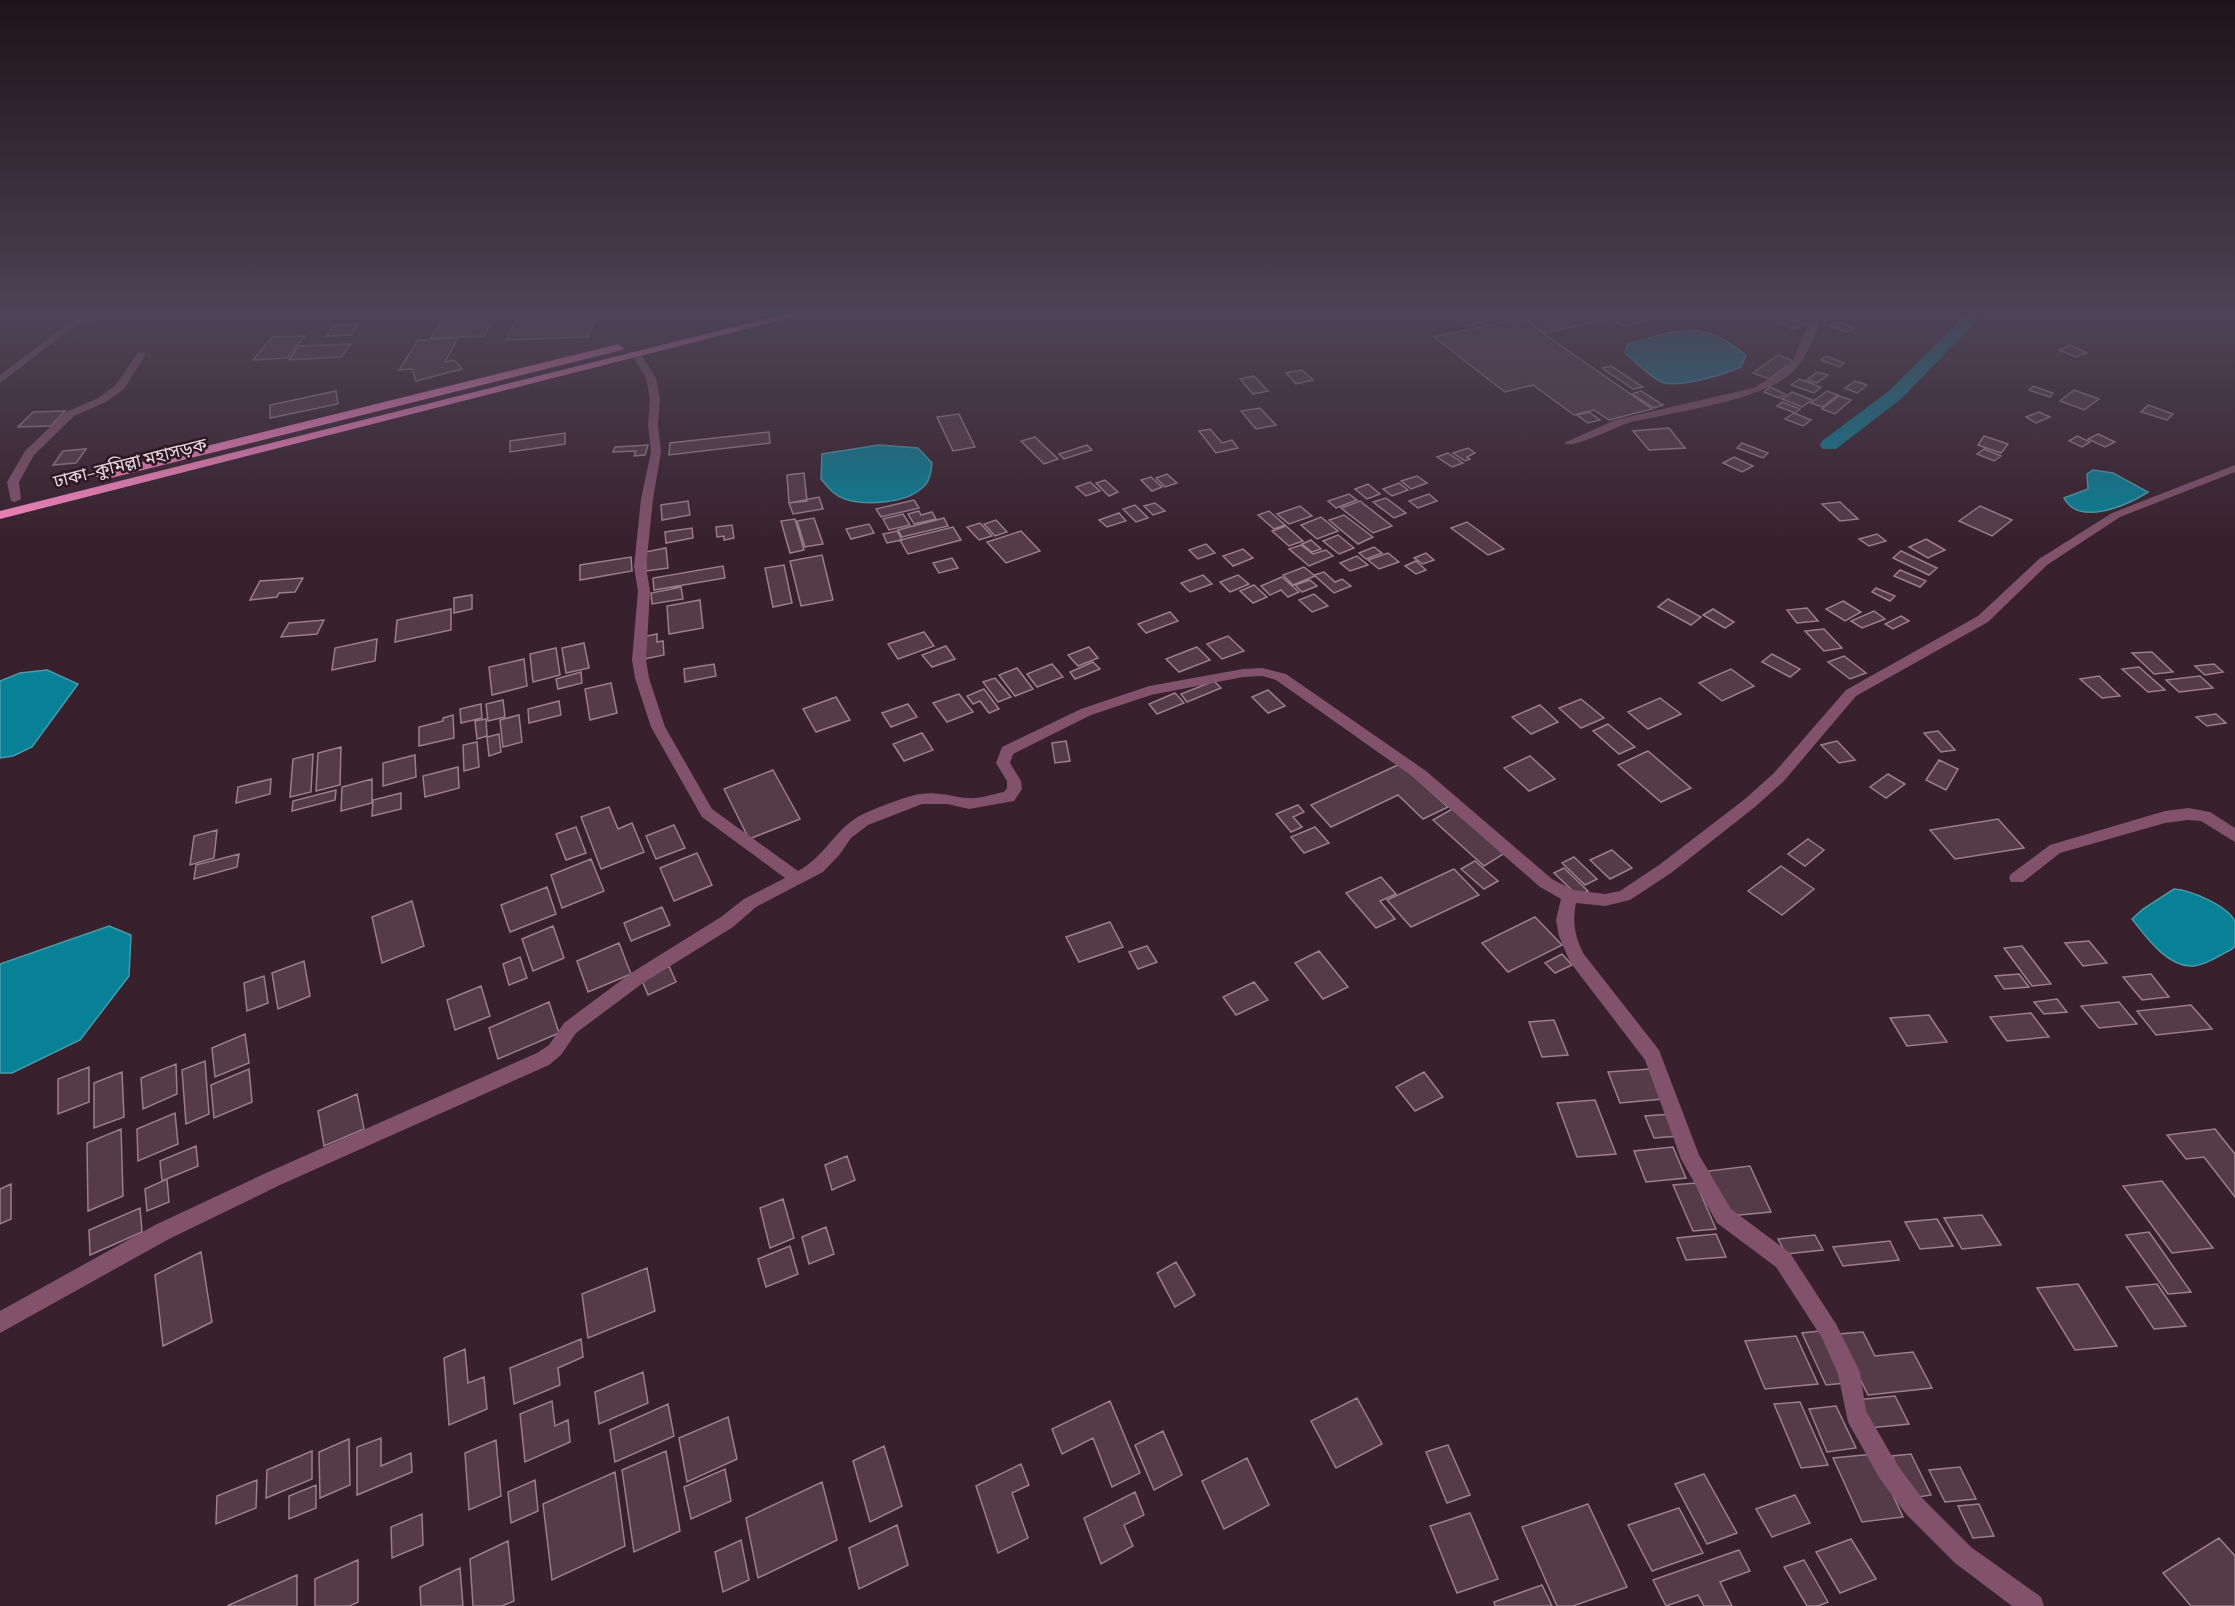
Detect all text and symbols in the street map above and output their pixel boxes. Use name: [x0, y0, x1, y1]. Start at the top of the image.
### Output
street label: ঢাকা–কুমিল্লা মহাসড়ক: [50, 432, 210, 495]

